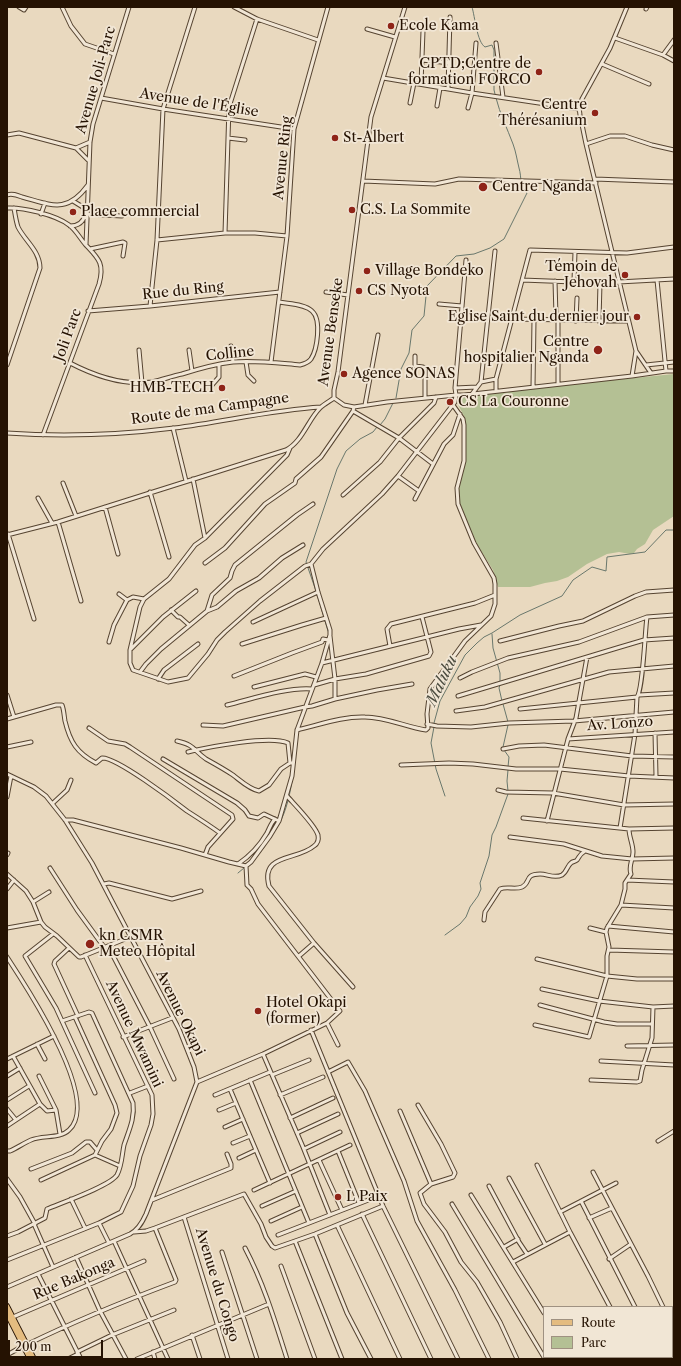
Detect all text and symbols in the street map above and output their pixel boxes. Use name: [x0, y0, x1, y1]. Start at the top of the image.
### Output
place label: Ecole Kama: [399, 18, 479, 34]
marker: Ecole Kama: [386, 21, 396, 31]
street label: Avenue Joli-Parc: [73, 24, 119, 136]
place label: CPTD;Centre de formation FORCO: [408, 56, 531, 88]
marker: CPTD;Centre de formation FORCO: [534, 67, 544, 77]
street label: Avenue de l'Église: [138, 85, 260, 121]
place label: Centre Thérésanium: [498, 97, 587, 130]
marker: Centre Thérésanium: [590, 108, 600, 118]
street label: Avenue Ring: [270, 115, 296, 201]
place label: St-Albert: [343, 130, 404, 146]
marker: St-Albert: [330, 133, 340, 143]
place label: Centre Nganda: [492, 179, 592, 195]
marker: Centre Nganda: [477, 181, 489, 193]
place label: C.S. La Sommite: [360, 202, 471, 218]
place label: Place commercial: [81, 204, 199, 220]
marker: C.S. La Sommite: [347, 205, 357, 215]
marker: Place commercial: [68, 207, 78, 217]
place label: Témoin de Jehovah: [545, 259, 617, 292]
place label: Village Bondeko: [375, 263, 484, 279]
marker: Village Bondeko: [362, 266, 372, 276]
marker: Témoin de Jehovah: [620, 270, 630, 280]
street label: Avenue Benseke: [315, 277, 347, 387]
street label: Rue du Ring: [141, 278, 225, 304]
place label: CS Nyota: [367, 283, 429, 299]
marker: CS Nyota: [354, 286, 364, 296]
street label: Joli Parc: [51, 306, 85, 364]
place label: Eglise Saint du dernier jour: [448, 309, 629, 325]
marker: Eglise Saint du dernier jour: [632, 312, 642, 322]
place label: Centre hospitalier Nganda: [464, 334, 589, 366]
street label: Colline: [205, 343, 255, 365]
marker: Centre hospitalier Nganda: [592, 344, 604, 356]
place label: Agence SONAS: [352, 366, 455, 382]
marker: Agence SONAS: [339, 369, 349, 379]
place label: HMB-TECH: [130, 380, 214, 396]
marker: HMB-TECH: [217, 383, 227, 393]
street label: Route de ma Campagne: [130, 390, 290, 428]
place label: CS La Couronne: [458, 394, 569, 410]
marker: CS La Couronne: [445, 397, 455, 407]
water label: Maluku: [423, 653, 461, 709]
street label: Av. Lonzo: [586, 713, 654, 735]
place label: kn CSMR Meteo Hôpital: [99, 928, 195, 960]
marker: kn CSMR Meteo Hôpital: [84, 938, 96, 950]
street label: Avenue Okapi: [152, 967, 208, 1059]
street label: Avenue Mwamini: [102, 978, 166, 1090]
place label: Hotel Okapi (former): [266, 995, 347, 1028]
marker: Hotel Okapi (former): [253, 1006, 263, 1016]
place label: L Paix: [346, 1189, 388, 1205]
marker: L Paix: [333, 1192, 343, 1202]
street label: Avenue du Congo: [192, 1226, 242, 1344]
street label: Rue Bakonga: [31, 1254, 117, 1304]
legend: [543, 1306, 673, 1358]
text: Route: [581, 1315, 615, 1330]
scale bar: [10, 1332, 105, 1358]
text: Parc: [581, 1335, 606, 1350]
text: 200 m: [15, 1339, 52, 1354]

